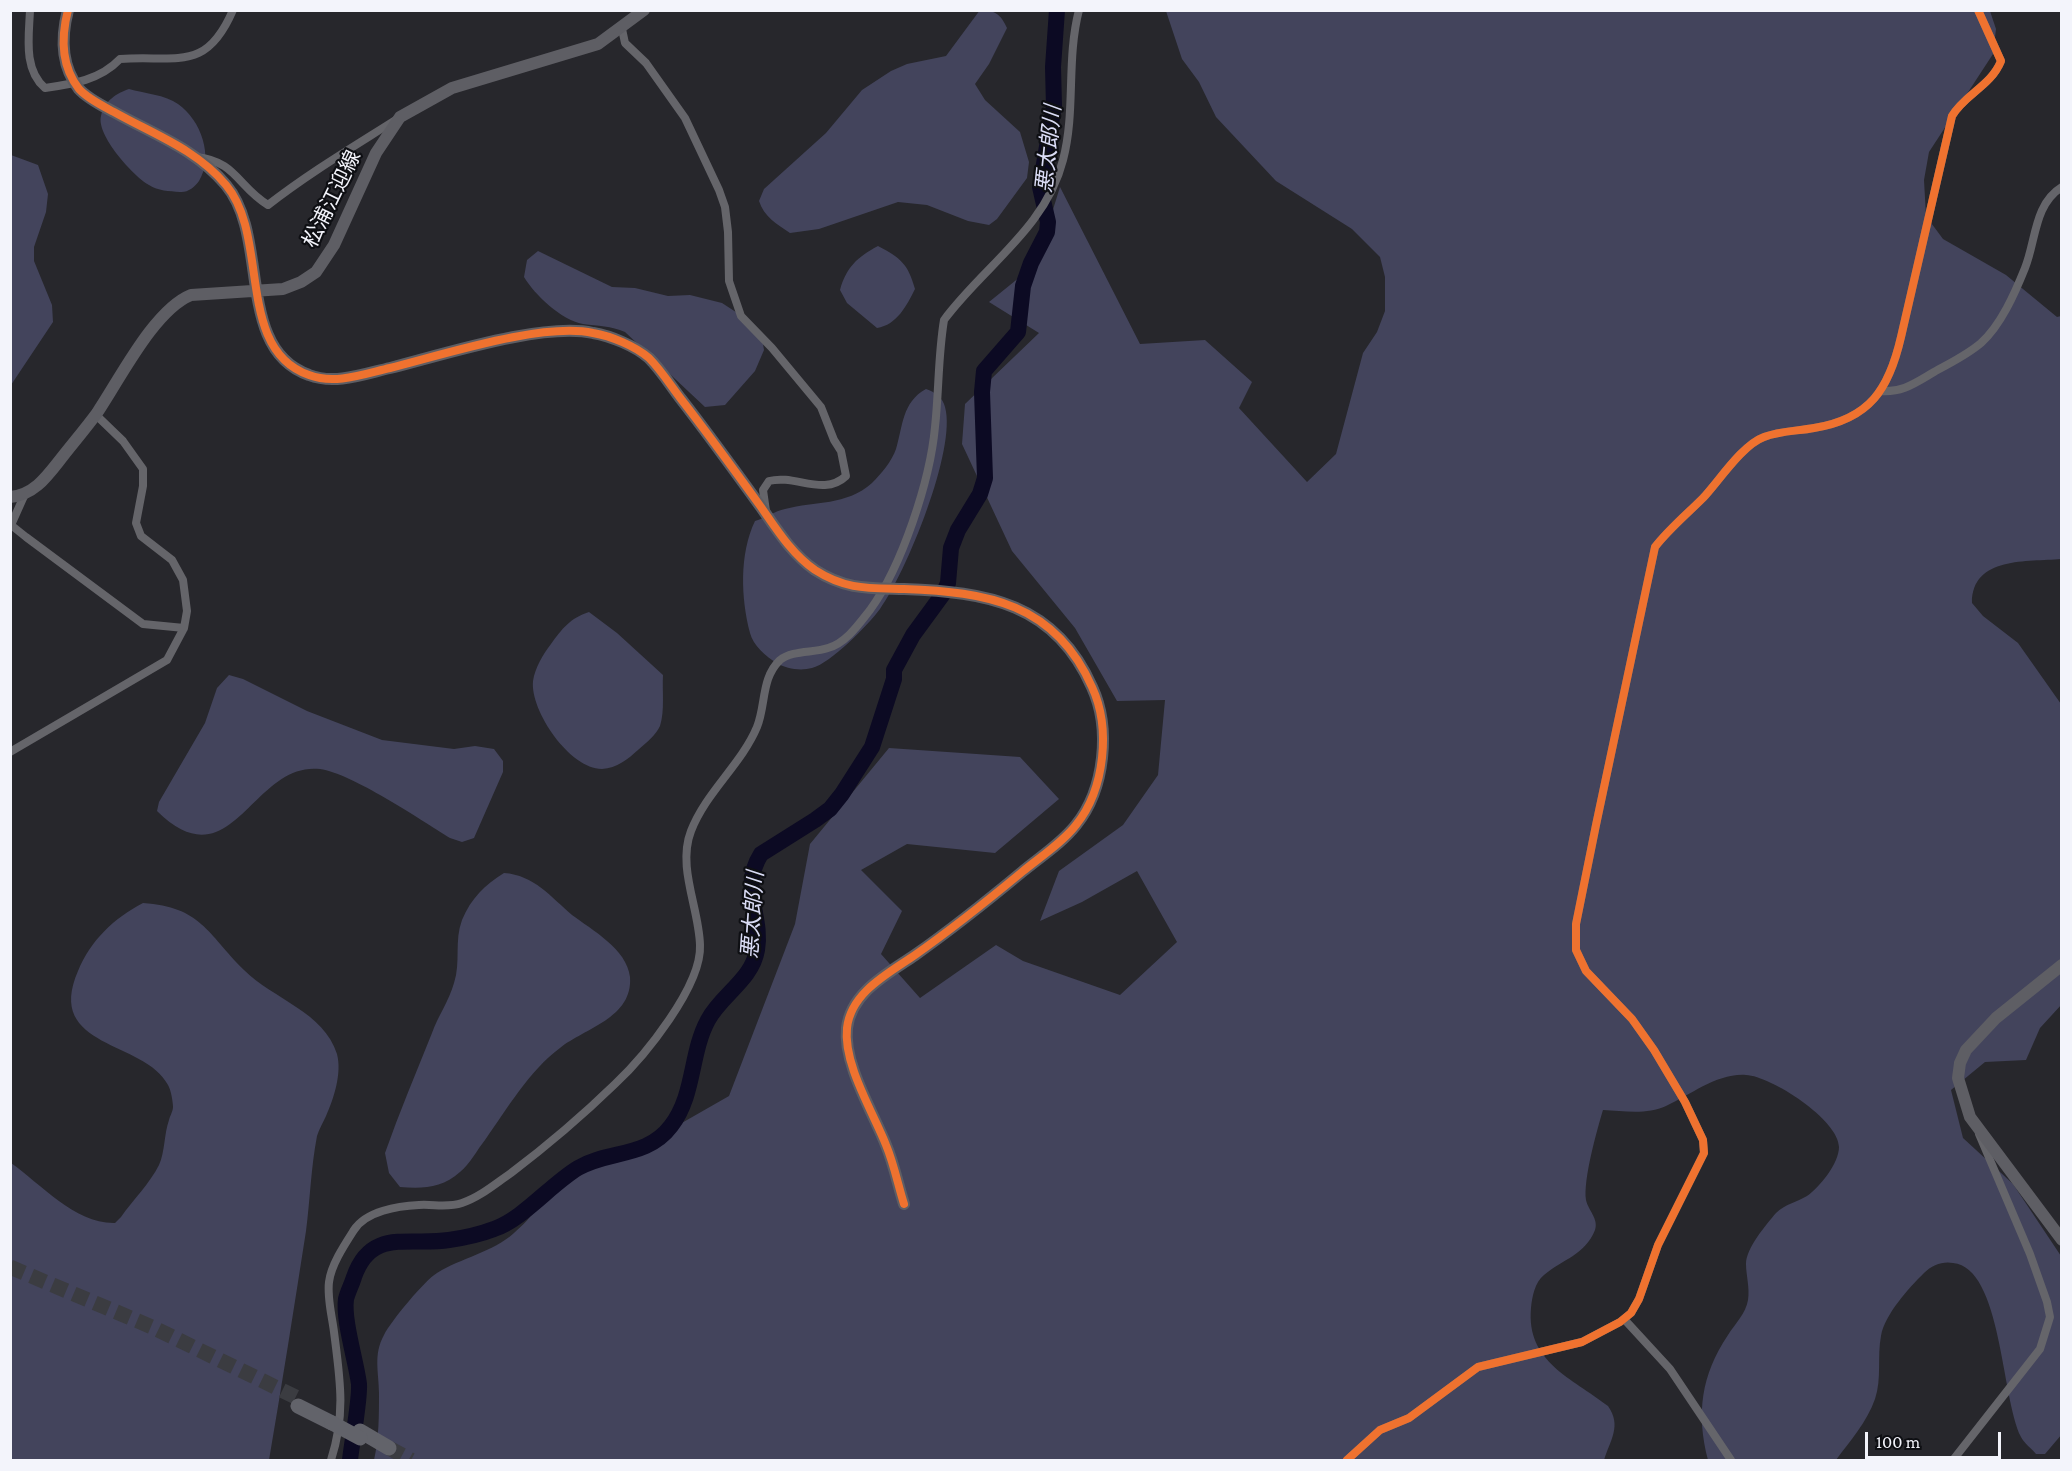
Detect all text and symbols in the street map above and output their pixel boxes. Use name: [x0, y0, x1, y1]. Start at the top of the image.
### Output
water label: 悪太郎川: [1031, 104, 1067, 194]
street label: 松浦江迎線: [298, 146, 366, 252]
water label: 悪太郎川: [737, 870, 769, 960]
scale bar: [1868, 1420, 2004, 1458]
text: 100 m: [1876, 1432, 1920, 1452]

